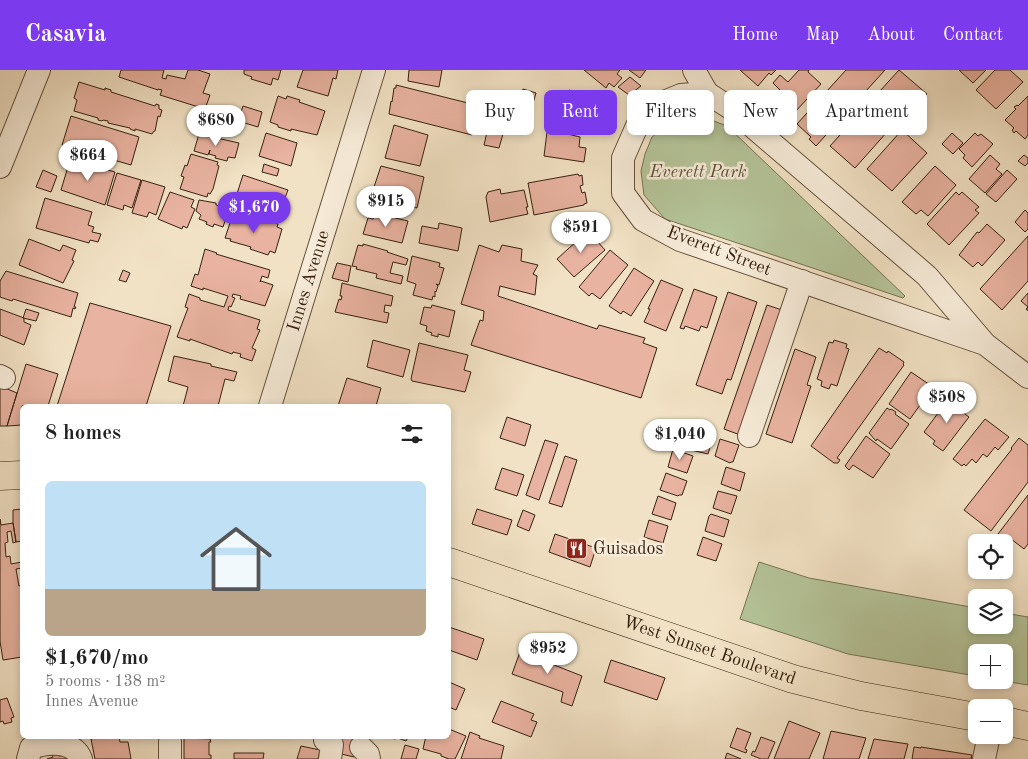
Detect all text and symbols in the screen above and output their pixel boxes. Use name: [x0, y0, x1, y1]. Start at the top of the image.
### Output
text: Casavia: [25, 23, 106, 47]
text: Home: [732, 26, 778, 44]
text: Map: [806, 26, 839, 44]
text: About: [867, 26, 915, 44]
text: Contact: [943, 26, 1003, 44]
chip: Buy: [466, 90, 534, 135]
chip: Rent: [544, 90, 617, 135]
chip: Filters: [627, 90, 714, 135]
chip: New: [724, 90, 797, 135]
chip: Apartment: [807, 90, 927, 135]
pin: $680: [186, 104, 246, 147]
text: $680: [197, 113, 235, 129]
pin: $664: [58, 140, 118, 182]
text: $664: [69, 148, 107, 164]
park label: Everett Park: [648, 163, 747, 181]
pin: $915: [356, 186, 416, 228]
pin: $1,670: [213, 191, 295, 234]
text: $915: [367, 194, 405, 210]
text: $1,670: [229, 200, 279, 216]
pin: $591: [551, 212, 611, 254]
text: $591: [562, 220, 600, 236]
street label: Everett Street: [664, 223, 774, 279]
street label: Innes Avenue: [285, 228, 333, 334]
pin: $508: [917, 382, 977, 424]
text: $508: [928, 390, 966, 406]
pin: $1,040: [639, 418, 721, 461]
icon: filters: [398, 420, 426, 448]
text: 8 homes: [45, 423, 121, 444]
text: $1,040: [655, 427, 705, 443]
icon: home: [191, 514, 281, 604]
map controls: [968, 534, 1013, 744]
button: locate: [968, 534, 1013, 579]
restaurant icon: Guisados: [565, 537, 589, 561]
place label: Guisados: [593, 540, 663, 558]
button: layers: [968, 589, 1013, 634]
street label: West Sunset Boulevard: [620, 613, 798, 688]
pin: $952: [518, 632, 578, 675]
text: $952: [529, 641, 567, 657]
button: +: [968, 644, 1013, 689]
text: $1,670/mo: [45, 648, 149, 669]
text: 5 rooms · 138 m²: [45, 674, 165, 690]
text: Innes Avenue: [45, 694, 138, 710]
button: −: [968, 699, 1013, 744]

